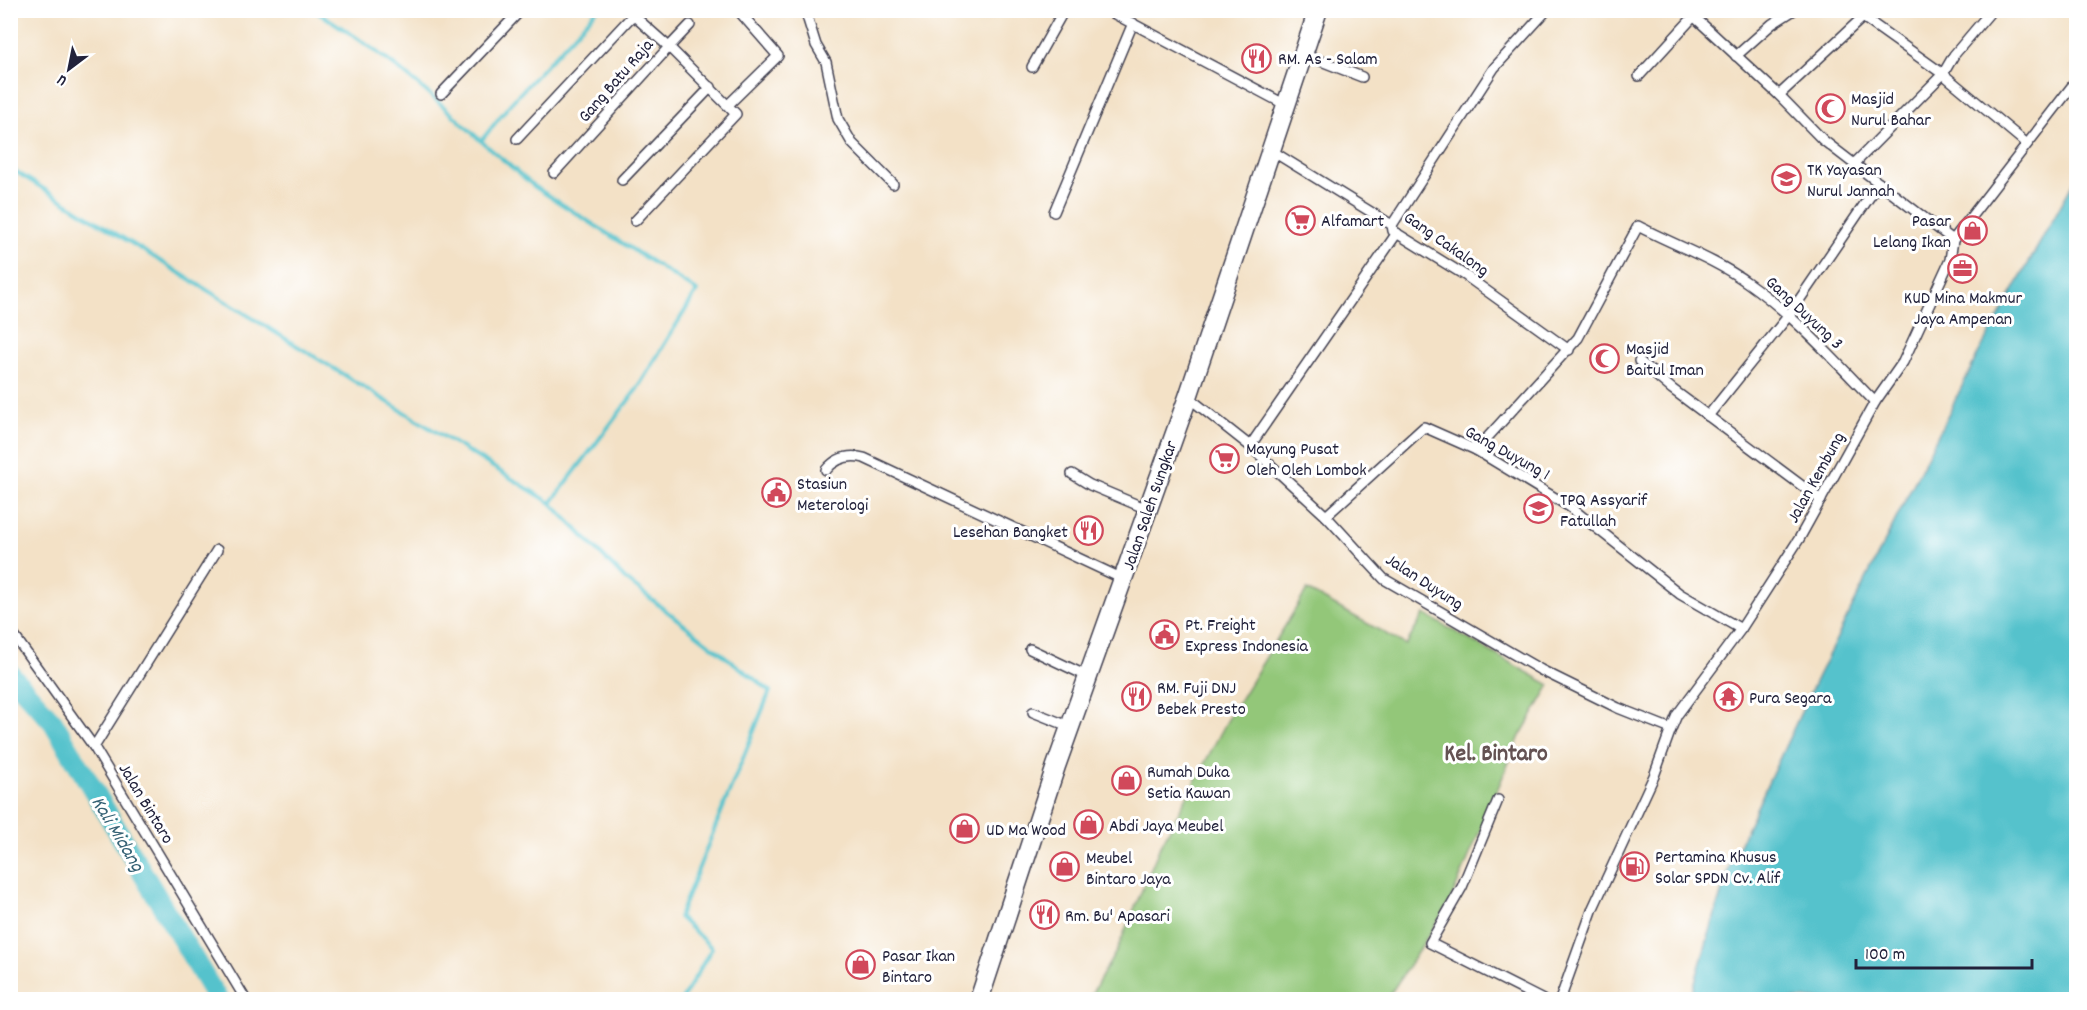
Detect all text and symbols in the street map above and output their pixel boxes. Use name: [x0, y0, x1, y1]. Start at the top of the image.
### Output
street label: Gang Batu Raja: [573, 34, 661, 129]
north arrow: [39, 39, 99, 99]
restaurant icon: RM. As - Salam: [1241, 42, 1273, 74]
place label: RM. As - Salam: [1278, 48, 1378, 73]
text: U: [53, 68, 72, 91]
place label: Masjid Nurul Bahar: [1851, 88, 1931, 134]
mosque icon: Masjid Nurul Bahar: [1814, 92, 1846, 124]
place label: TK Yayasan Nurul Jannah: [1807, 159, 1895, 205]
school or university icon: TK Yayasan Nurul Jannah: [1770, 163, 1802, 195]
supermarket icon: Alfamart: [1284, 204, 1316, 236]
street label: Gang Cakalong: [1398, 206, 1494, 284]
place label: Alfamart: [1321, 210, 1384, 235]
place label: Pasar Lelang Ikan: [1873, 210, 1951, 256]
shop icon: Pasar Lelang Ikan: [1956, 214, 1988, 246]
office icon: KUD Mina Makmur Jaya Ampenan: [1947, 252, 1979, 284]
street label: Gang Duyung 3: [1759, 271, 1848, 356]
place label: KUD Mina Makmur Jaya Ampenan: [1904, 287, 2022, 333]
place label: Masjid Baitul Iman: [1626, 338, 1704, 384]
mosque icon: Masjid Baitul Iman: [1589, 342, 1621, 374]
street label: Gang Duyung 1: [1460, 420, 1554, 488]
street label: Jalan Kembung: [1782, 428, 1853, 528]
street label: Jalan Saleh Sungkar: [1117, 437, 1185, 574]
place label: Mayung Pusat Oleh Oleh Lombok: [1246, 438, 1367, 484]
supermarket icon: Mayung Pusat Oleh Oleh Lombok: [1209, 442, 1241, 474]
place label: Stasiun Meterologi: [797, 473, 868, 519]
public building icon: Stasiun Meterologi: [760, 477, 792, 509]
place label: TPQ Assyarif Fatullah: [1560, 489, 1648, 535]
school or university icon: TPQ Assyarif Fatullah: [1523, 493, 1555, 525]
restaurant icon: Lesehan Bangket: [1073, 515, 1105, 547]
place label: Lesehan Bangket: [953, 521, 1068, 546]
street label: Jalan Duyung: [1380, 549, 1468, 618]
place label: Pt. Freight Express Indonesia: [1185, 614, 1308, 660]
public building icon: Pt. Freight Express Indonesia: [1148, 618, 1180, 650]
place label: RM. Fuji DNJ Bebek Presto: [1157, 677, 1246, 723]
restaurant icon: RM. Fuji DNJ Bebek Presto: [1120, 681, 1152, 713]
temple icon: Pura Segara: [1712, 681, 1744, 713]
place label: Pura Segara: [1749, 687, 1832, 712]
district label: Kel. Bintaro: [1444, 738, 1548, 772]
street label: Jalan Bintaro: [111, 759, 179, 849]
place label: Rumah Duka Setia Kawan: [1147, 761, 1230, 807]
shop icon: Rumah Duka Setia Kawan: [1110, 765, 1142, 797]
water label: Kali Midang: [83, 791, 151, 879]
shop icon: Abdi Jaya Meubel: [1072, 809, 1104, 841]
shop icon: UD Ma Wood: [949, 813, 981, 845]
place label: Abdi Jaya Meubel: [1109, 815, 1224, 840]
place label: UD Ma Wood: [986, 819, 1066, 844]
place label: Pertamina Khusus Solar SPDN Cv. Alif: [1655, 846, 1781, 892]
place label: Meubel Bintaro Jaya: [1086, 847, 1171, 893]
fuel station icon: Pertamina Khusus Solar SPDN Cv. Alif: [1618, 850, 1650, 882]
shop icon: Meubel Bintaro Jaya: [1049, 851, 1081, 883]
restaurant icon: Rm. Bu' Apasari: [1028, 899, 1060, 931]
place label: Rm. Bu' Apasari: [1065, 905, 1170, 930]
scale bar: [1856, 932, 2032, 970]
text: 100 m: [1865, 943, 1905, 968]
place label: Pasar Ikan Bintaro: [882, 945, 955, 991]
shop icon: Pasar Ikan Bintaro: [845, 949, 877, 981]

